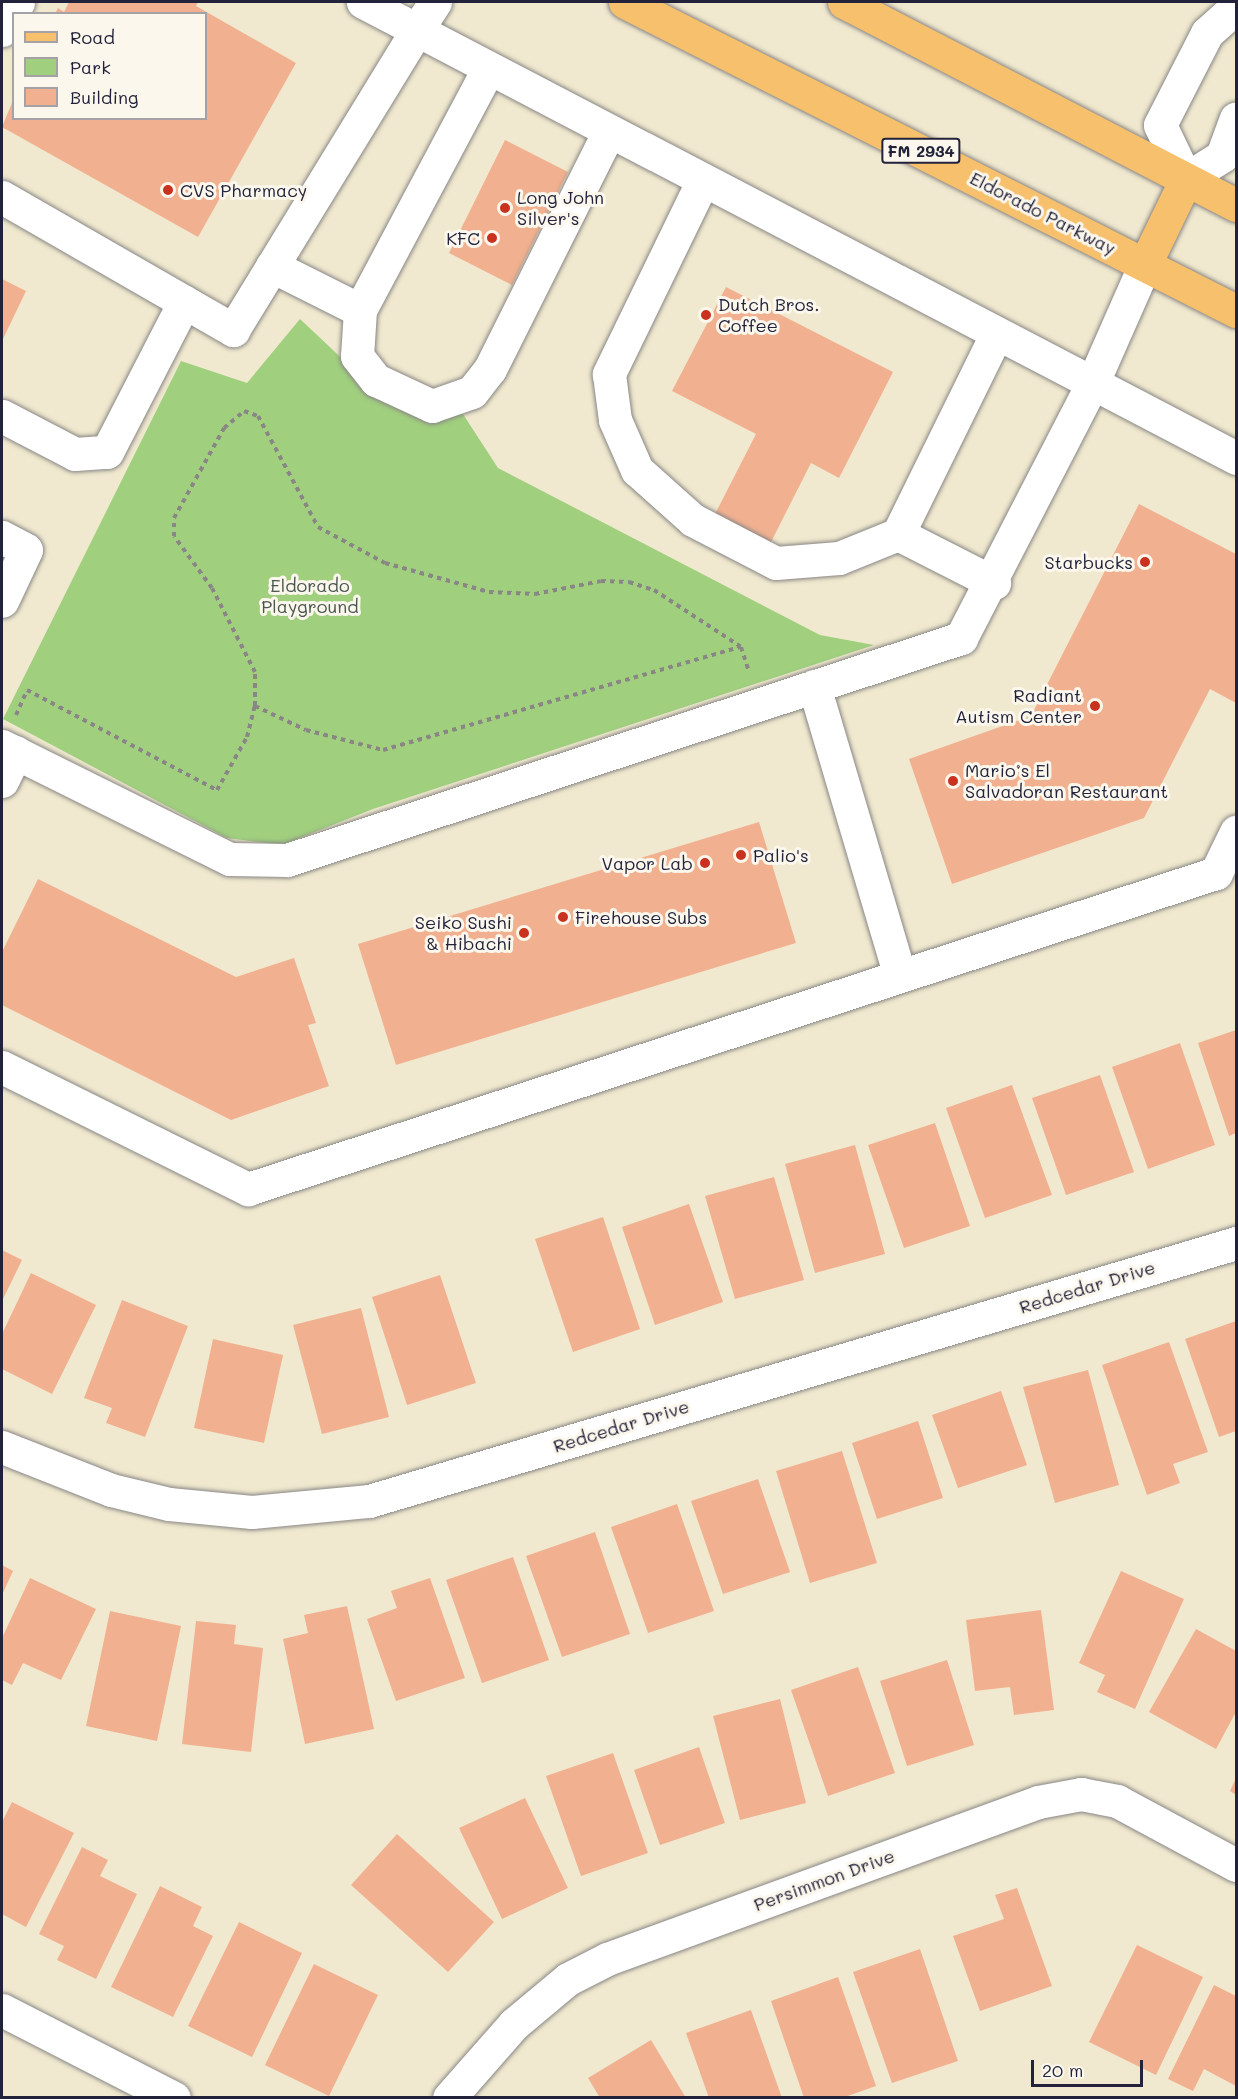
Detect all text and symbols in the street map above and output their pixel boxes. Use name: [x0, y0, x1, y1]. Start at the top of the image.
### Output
legend: [12, 12, 207, 120]
text: Road: [70, 25, 115, 49]
text: Park: [70, 55, 111, 79]
text: Building: [70, 85, 138, 109]
road number: FM 2934: [880, 138, 962, 164]
street label: Eldorado Parkway: [967, 167, 1119, 259]
place label: CVS Pharmacy: [180, 179, 307, 201]
marker: CVS Pharmacy: [161, 183, 175, 197]
place label: Long John Silver's: [517, 187, 604, 230]
marker: Long John Silver's: [498, 201, 512, 215]
place label: KFC: [446, 227, 480, 249]
marker: KFC: [485, 231, 499, 245]
place label: Dutch Bros. Coffee: [718, 294, 820, 336]
marker: Dutch Bros. Coffee: [699, 308, 713, 322]
place label: Starbucks: [1044, 551, 1133, 573]
marker: Starbucks: [1138, 555, 1152, 569]
park label: Eldorado Playground: [261, 575, 359, 618]
place label: Radiant Autism Center: [955, 685, 1082, 728]
marker: Radiant Autism Center: [1086, 697, 1104, 715]
place label: Mario’s El Salvadoran Restaurant: [965, 760, 1168, 802]
marker: Mario’s El Salvadoran Restaurant: [946, 774, 960, 788]
place label: Palio's: [753, 844, 809, 866]
marker: Palio's: [734, 848, 748, 862]
place label: Vapor Lab: [601, 852, 693, 874]
marker: Vapor Lab: [698, 856, 712, 870]
place label: Firehouse Subs: [575, 906, 707, 928]
marker: Firehouse Subs: [556, 910, 570, 924]
place label: Seiko Sushi & Hibachi: [415, 912, 512, 954]
marker: Seiko Sushi & Hibachi: [517, 926, 531, 940]
street label: Redcedar Drive: [1017, 1256, 1157, 1318]
street label: Redcedar Drive: [551, 1395, 691, 1457]
street label: Persimmon Drive: [751, 1845, 897, 1915]
scale bar: [1034, 2048, 1146, 2086]
text: 20 m: [1042, 2058, 1083, 2082]

